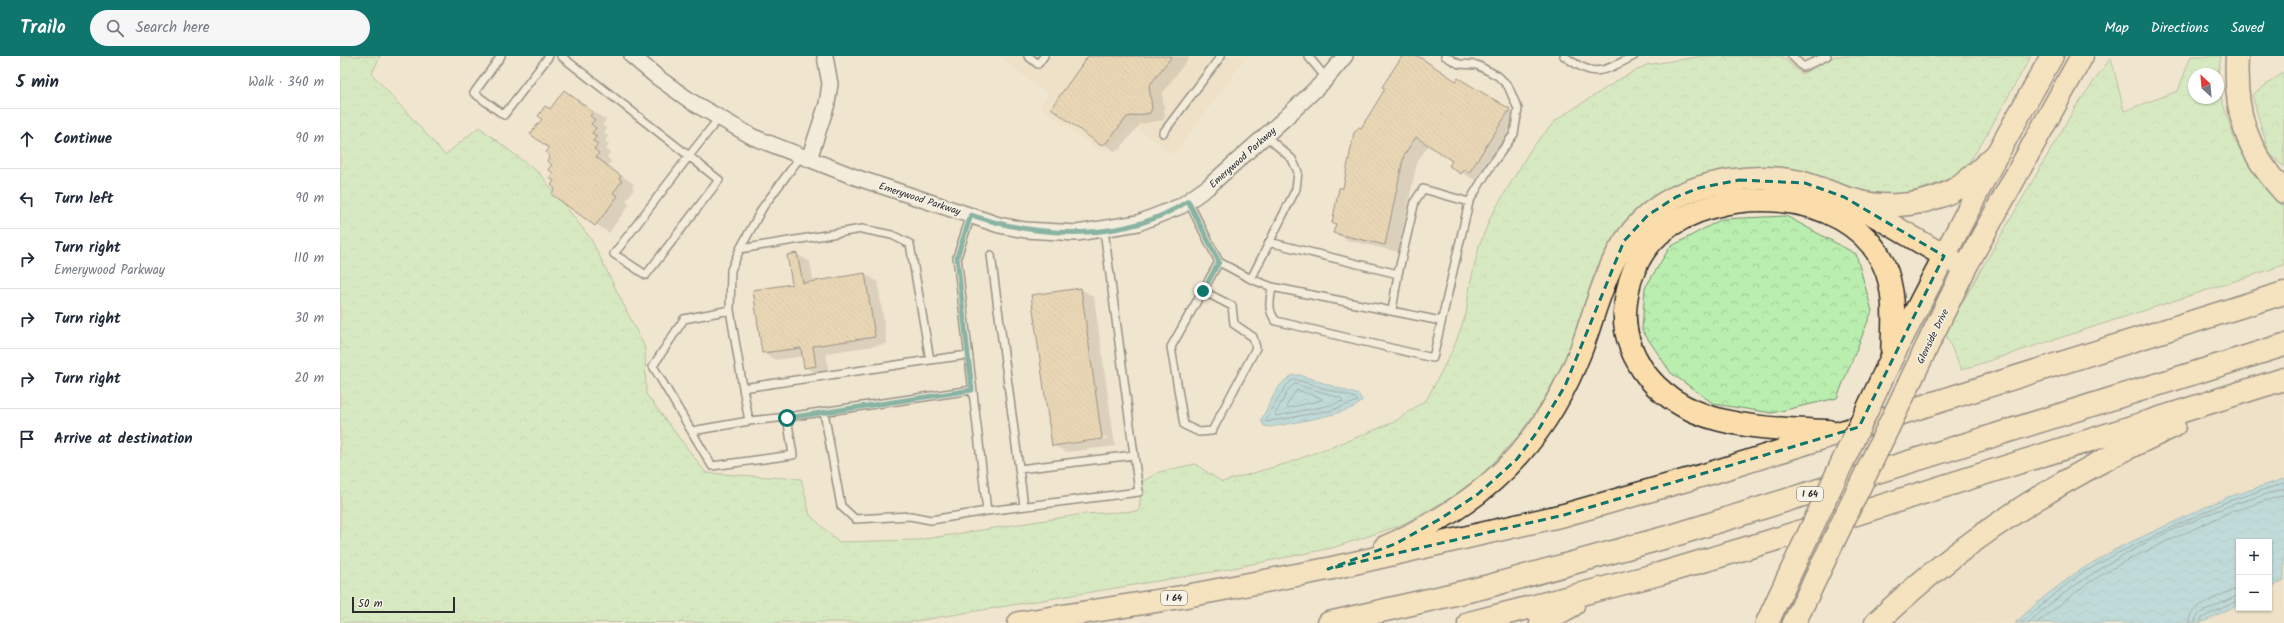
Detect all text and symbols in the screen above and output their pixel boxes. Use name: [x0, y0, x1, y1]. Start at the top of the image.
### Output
search box: [90, 10, 370, 46]
text: Trailo: [20, 13, 66, 43]
text: Search here: [136, 16, 210, 40]
icon: search: [104, 17, 126, 39]
text: Map: [2104, 17, 2129, 39]
text: Directions: [2151, 17, 2209, 39]
text: Saved: [2231, 17, 2264, 39]
north arrow: [2188, 68, 2224, 104]
text: 5 min: [16, 69, 59, 96]
text: Walk · 340 m: [248, 72, 324, 93]
street label: Emerywood Parkway: [1206, 123, 1280, 192]
text: Continue: [54, 127, 112, 151]
icon: ahead: [16, 128, 38, 150]
text: 90 m: [296, 128, 324, 149]
street label: Emerywood Parkway: [877, 178, 963, 220]
text: Turn left: [54, 187, 114, 211]
icon: left: [16, 188, 38, 210]
text: 90 m: [296, 188, 324, 209]
text: Turn right: [54, 236, 121, 260]
icon: right: [16, 248, 38, 270]
text: 110 m: [294, 248, 324, 269]
text: Emerywood Parkway: [54, 260, 165, 281]
route end: [1194, 282, 1212, 300]
street label: Glenside Drive: [1913, 306, 1953, 367]
text: Turn right: [54, 307, 121, 331]
icon: right: [16, 308, 38, 330]
text: 30 m: [295, 308, 324, 329]
text: Turn right: [54, 367, 121, 391]
icon: right: [16, 368, 38, 390]
text: 20 m: [294, 368, 324, 389]
route start: [778, 409, 796, 427]
text: Arrive at destination: [54, 427, 193, 451]
icon: arrive: [16, 428, 38, 450]
road number: I 64: [1797, 487, 1823, 501]
map controls: [2236, 539, 2272, 611]
button: +: [2236, 539, 2272, 575]
button: −: [2236, 575, 2272, 611]
road number: I 64: [1161, 591, 1187, 605]
scale bar: [352, 595, 455, 614]
text: 50 m: [358, 595, 383, 613]

